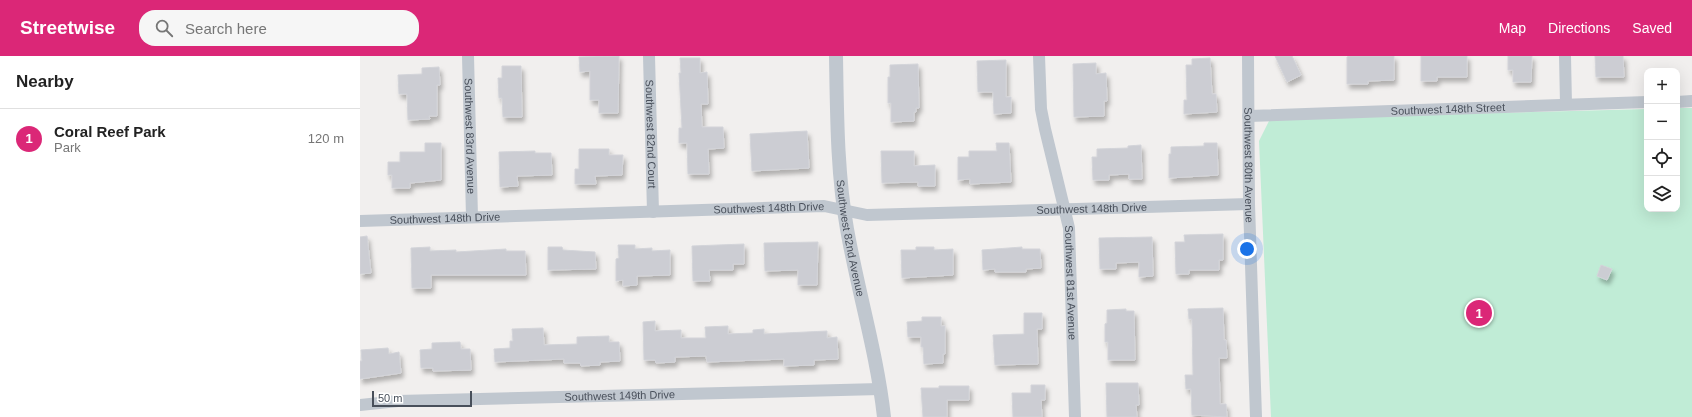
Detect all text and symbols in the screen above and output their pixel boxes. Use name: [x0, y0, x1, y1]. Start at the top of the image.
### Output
search box: [139, 10, 419, 46]
text: Streetwise: [20, 17, 115, 38]
icon: search: [153, 17, 175, 39]
text: Search here: [185, 20, 267, 37]
text: Map: [1499, 20, 1526, 36]
text: Directions: [1548, 20, 1610, 36]
text: Saved: [1632, 20, 1672, 36]
map controls: [1644, 68, 1680, 212]
button: +: [1644, 68, 1680, 104]
text: Nearby: [16, 72, 74, 91]
street label: Southwest 83rd Avenue: [463, 78, 477, 194]
street label: Southwest 82nd Court: [644, 79, 658, 189]
street label: Southwest 148th Street: [1390, 101, 1505, 117]
button: −: [1644, 104, 1680, 140]
street label: Southwest 80th Avenue: [1242, 107, 1256, 223]
text: Coral Reef Park: [54, 123, 166, 140]
text: 1: [25, 131, 33, 146]
text: 120 m: [308, 131, 344, 146]
text: Park: [54, 140, 81, 155]
button: locate: [1644, 140, 1680, 176]
button: layers: [1644, 176, 1680, 212]
street label: Southwest 82nd Avenue: [835, 179, 867, 298]
street label: Southwest 148th Drive: [713, 200, 824, 216]
street label: Southwest 148th Drive: [1036, 201, 1147, 216]
street label: Southwest 148th Drive: [389, 210, 501, 226]
street label: Southwest 81st Avenue: [1063, 225, 1079, 340]
your location: [1237, 239, 1257, 259]
pin: 1: [1466, 298, 1492, 328]
street label: Southwest 149th Drive: [564, 388, 675, 403]
scale bar: [372, 389, 472, 408]
text: 50 m: [378, 392, 402, 404]

